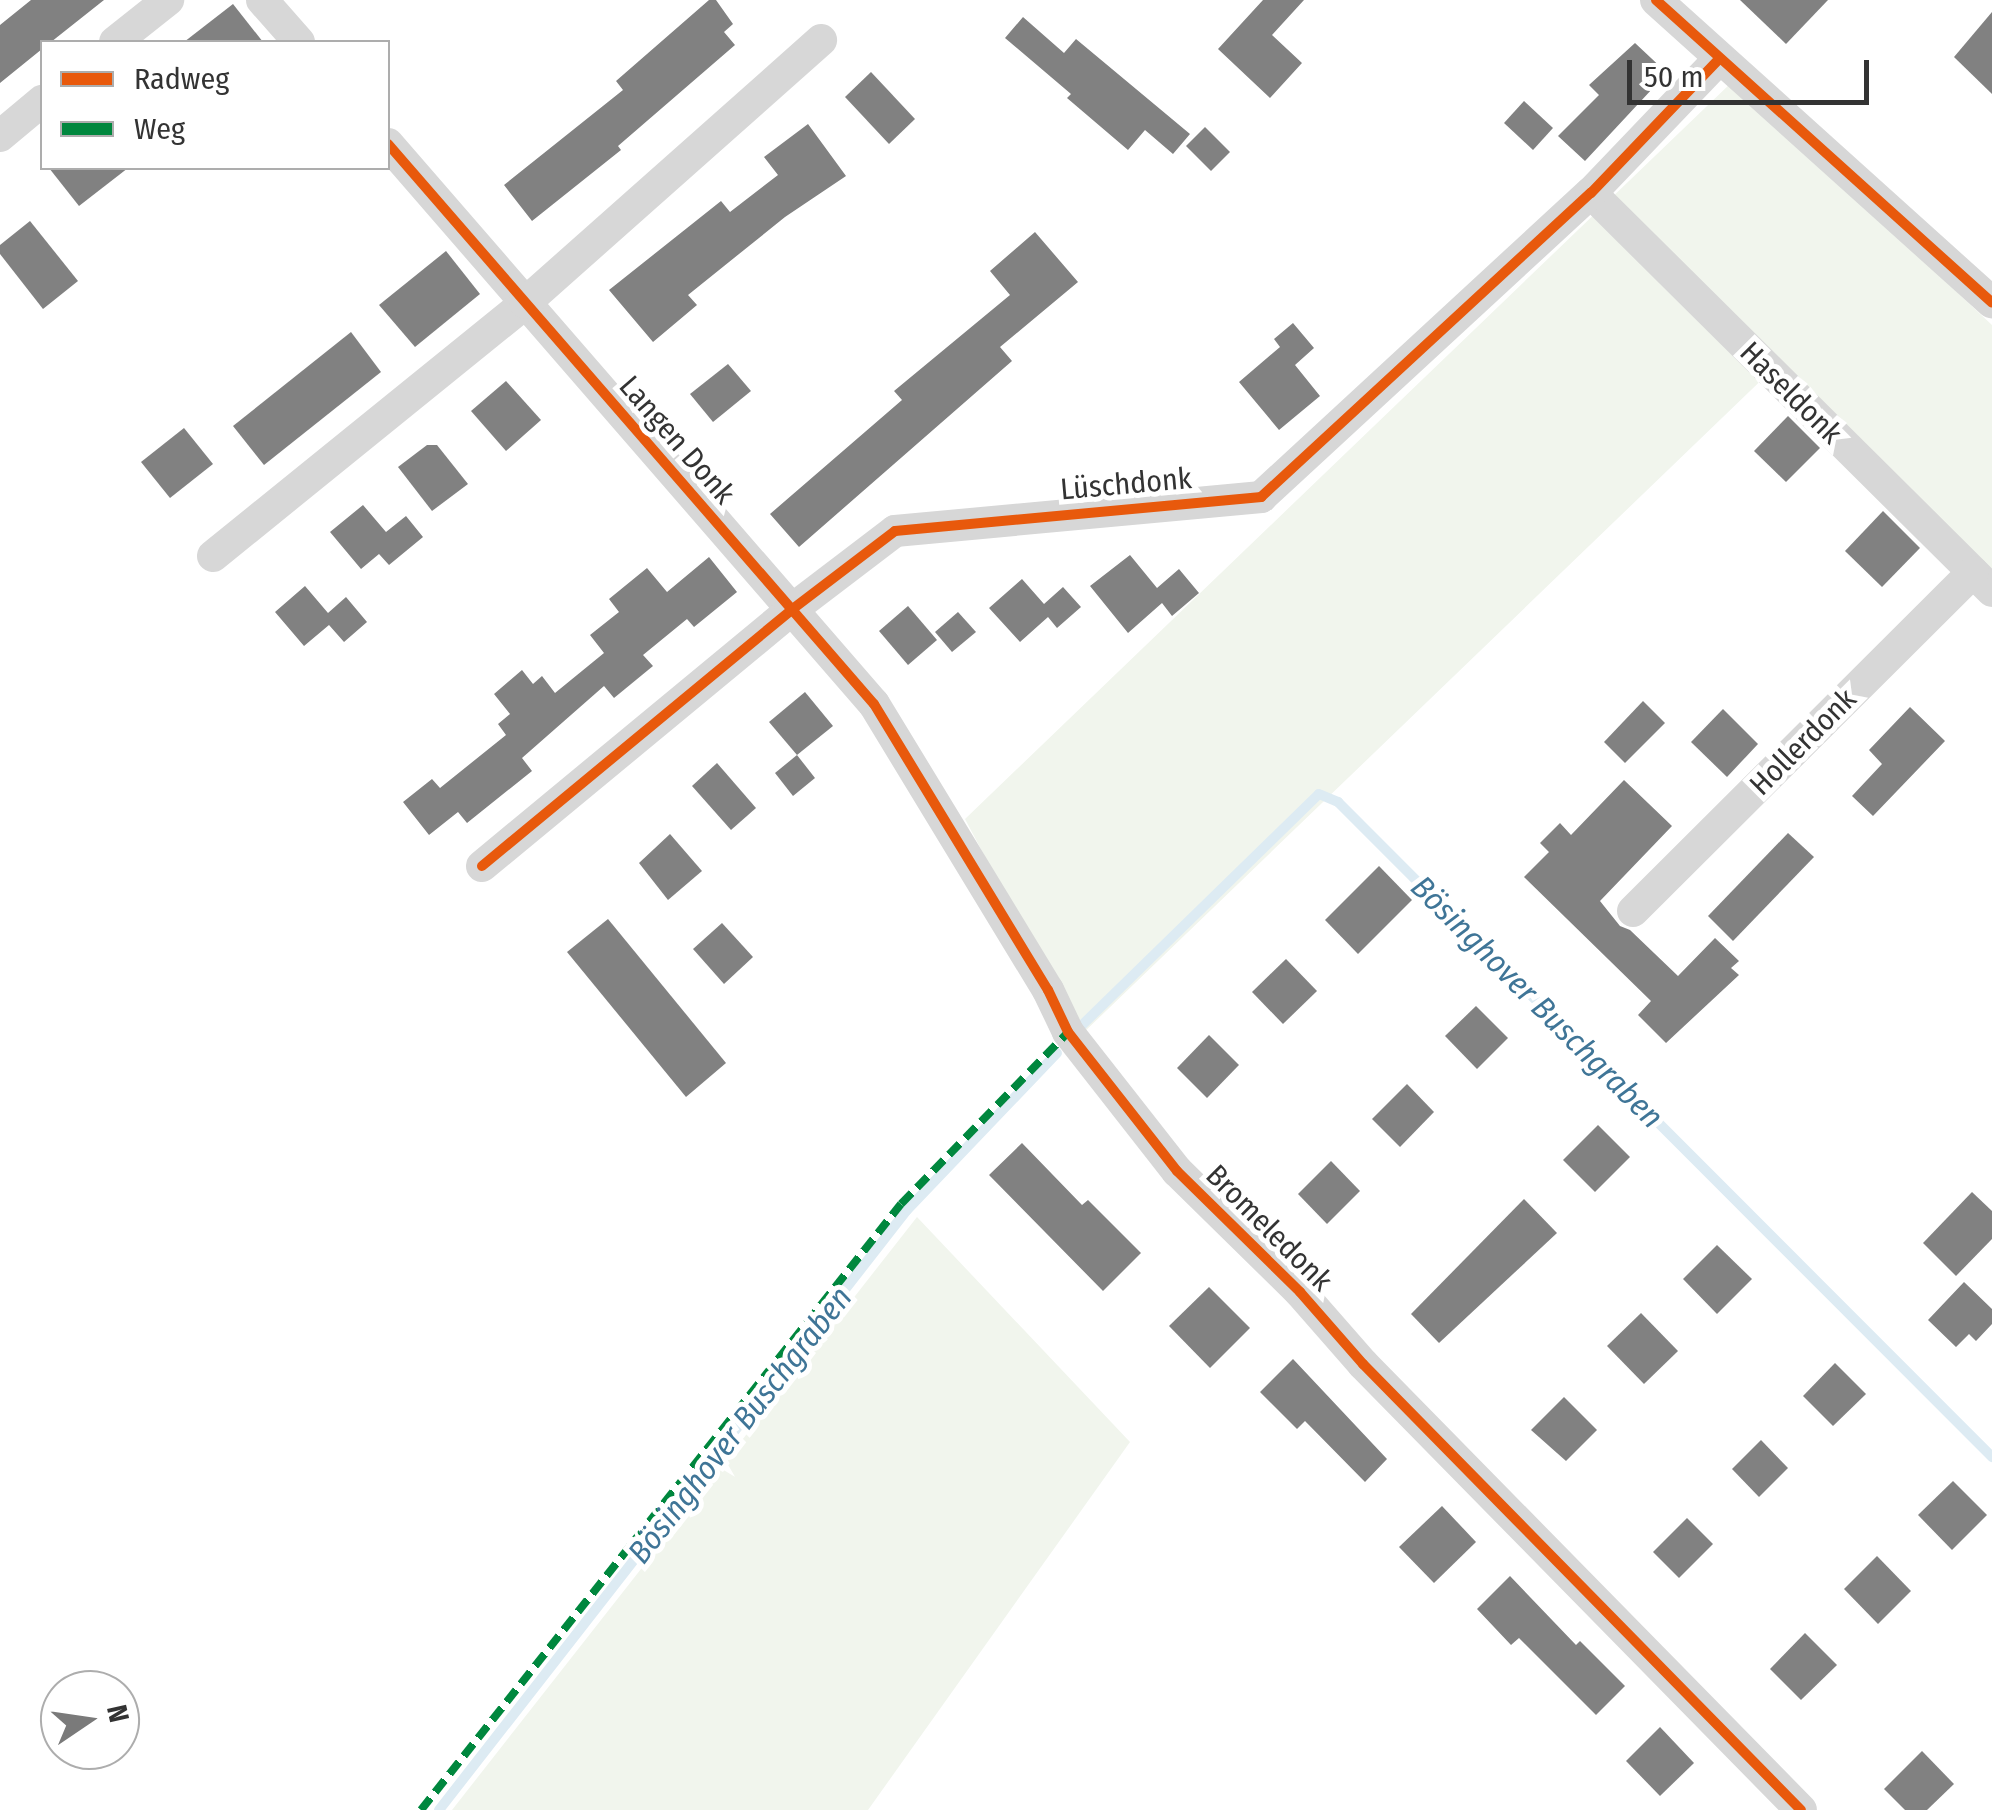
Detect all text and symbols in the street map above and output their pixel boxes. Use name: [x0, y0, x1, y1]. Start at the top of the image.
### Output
legend: [40, 40, 390, 170]
scale bar: [1632, 40, 1874, 102]
text: 50 m: [1644, 59, 1704, 95]
text: Radweg: [134, 61, 229, 97]
text: Weg: [134, 111, 185, 147]
street label: Haseldonk: [1732, 334, 1850, 452]
street label: Langen Donk: [612, 369, 742, 511]
street label: Lüschdonk: [1059, 460, 1193, 508]
street label: Hollerdonk: [1742, 681, 1864, 803]
water label: Bösinghover Buschgraben: [1403, 868, 1671, 1136]
street label: Bromeledonk: [1198, 1157, 1340, 1299]
water label: Bösinghover Buschgraben: [620, 1279, 860, 1571]
north arrow: [40, 1670, 140, 1770]
text: N: [100, 1702, 136, 1725]

